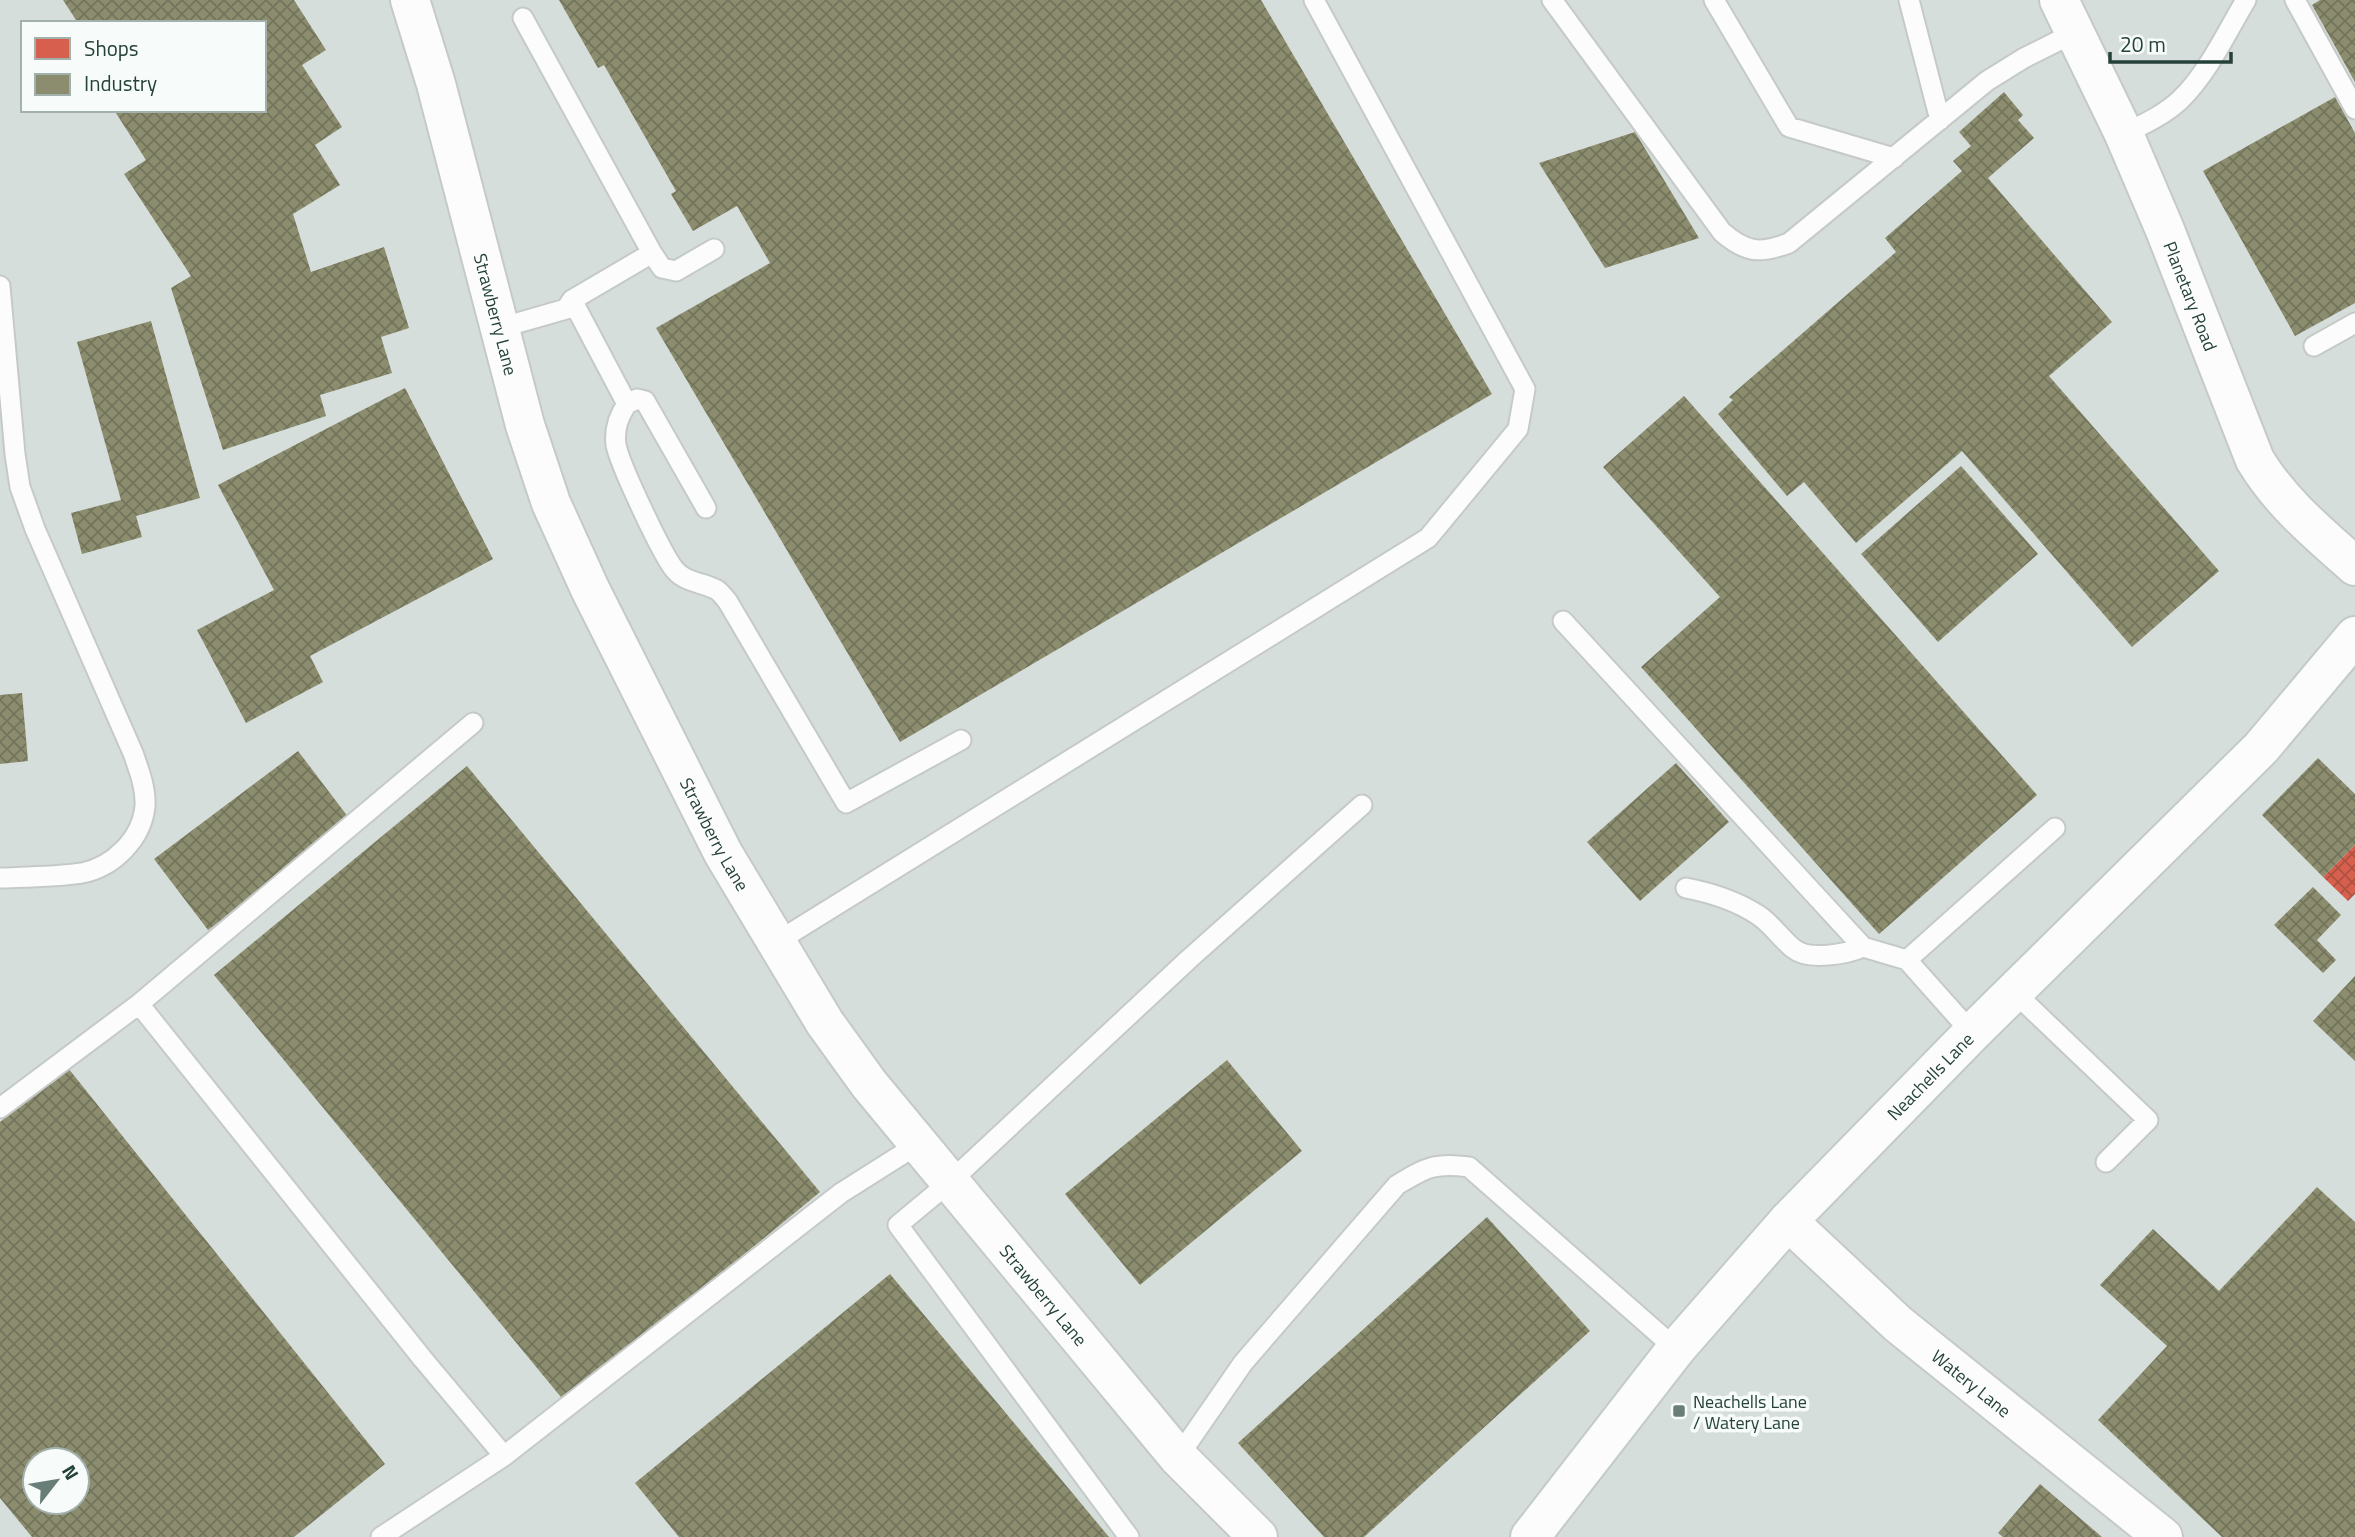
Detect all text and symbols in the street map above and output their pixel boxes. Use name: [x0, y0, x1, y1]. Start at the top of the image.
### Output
legend: [21, 21, 266, 112]
scale bar: [2110, 21, 2231, 65]
text: 20 m: [2120, 28, 2166, 60]
text: Shops: [84, 32, 139, 64]
text: Industry: [84, 67, 157, 99]
street label: Planetary Road: [2157, 237, 2224, 355]
street label: Strawberry Lane: [467, 250, 525, 378]
street label: Strawberry Lane: [674, 773, 756, 896]
street label: Neachells Lane: [1880, 1026, 1979, 1126]
street label: Strawberry Lane: [993, 1238, 1094, 1352]
street label: Watery Lane: [1926, 1343, 2017, 1424]
place label: Neachells Lane / Watery Lane: [1693, 1388, 1807, 1436]
marker: Neachells Lane / Watery Lane: [1671, 1403, 1687, 1419]
north arrow: [21, 1446, 91, 1516]
text: N: [55, 1459, 87, 1485]

